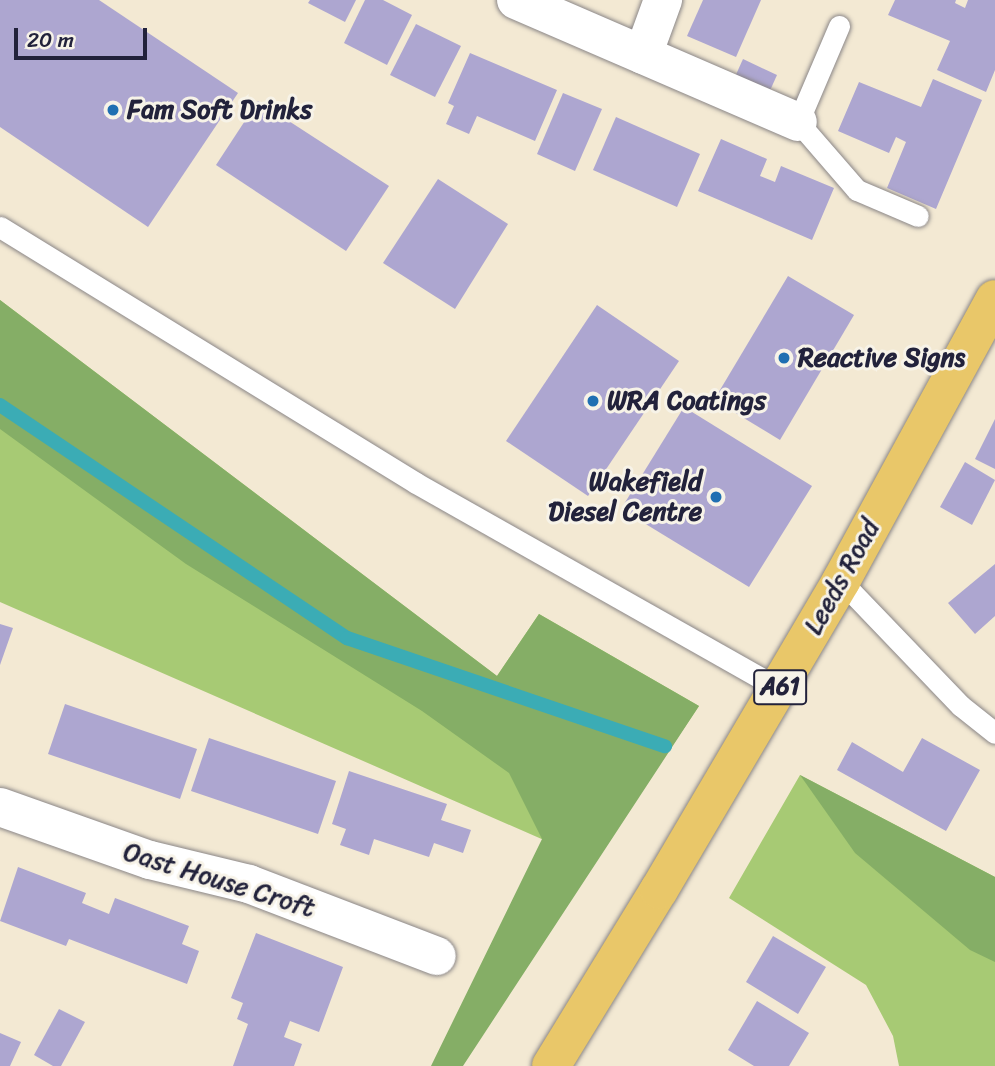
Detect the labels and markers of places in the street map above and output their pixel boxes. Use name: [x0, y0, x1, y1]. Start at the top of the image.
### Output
place label: Fam Soft Drinks: [127, 94, 312, 126]
marker: Fam Soft Drinks: [105, 102, 121, 118]
place label: Reactive Signs: [798, 342, 965, 374]
marker: Reactive Signs: [776, 350, 792, 366]
place label: WRA Coatings: [607, 385, 767, 417]
marker: WRA Coatings: [585, 393, 601, 409]
place label: Wakefield Diesel Centre: [548, 466, 702, 528]
marker: Wakefield Diesel Centre: [708, 489, 724, 505]

